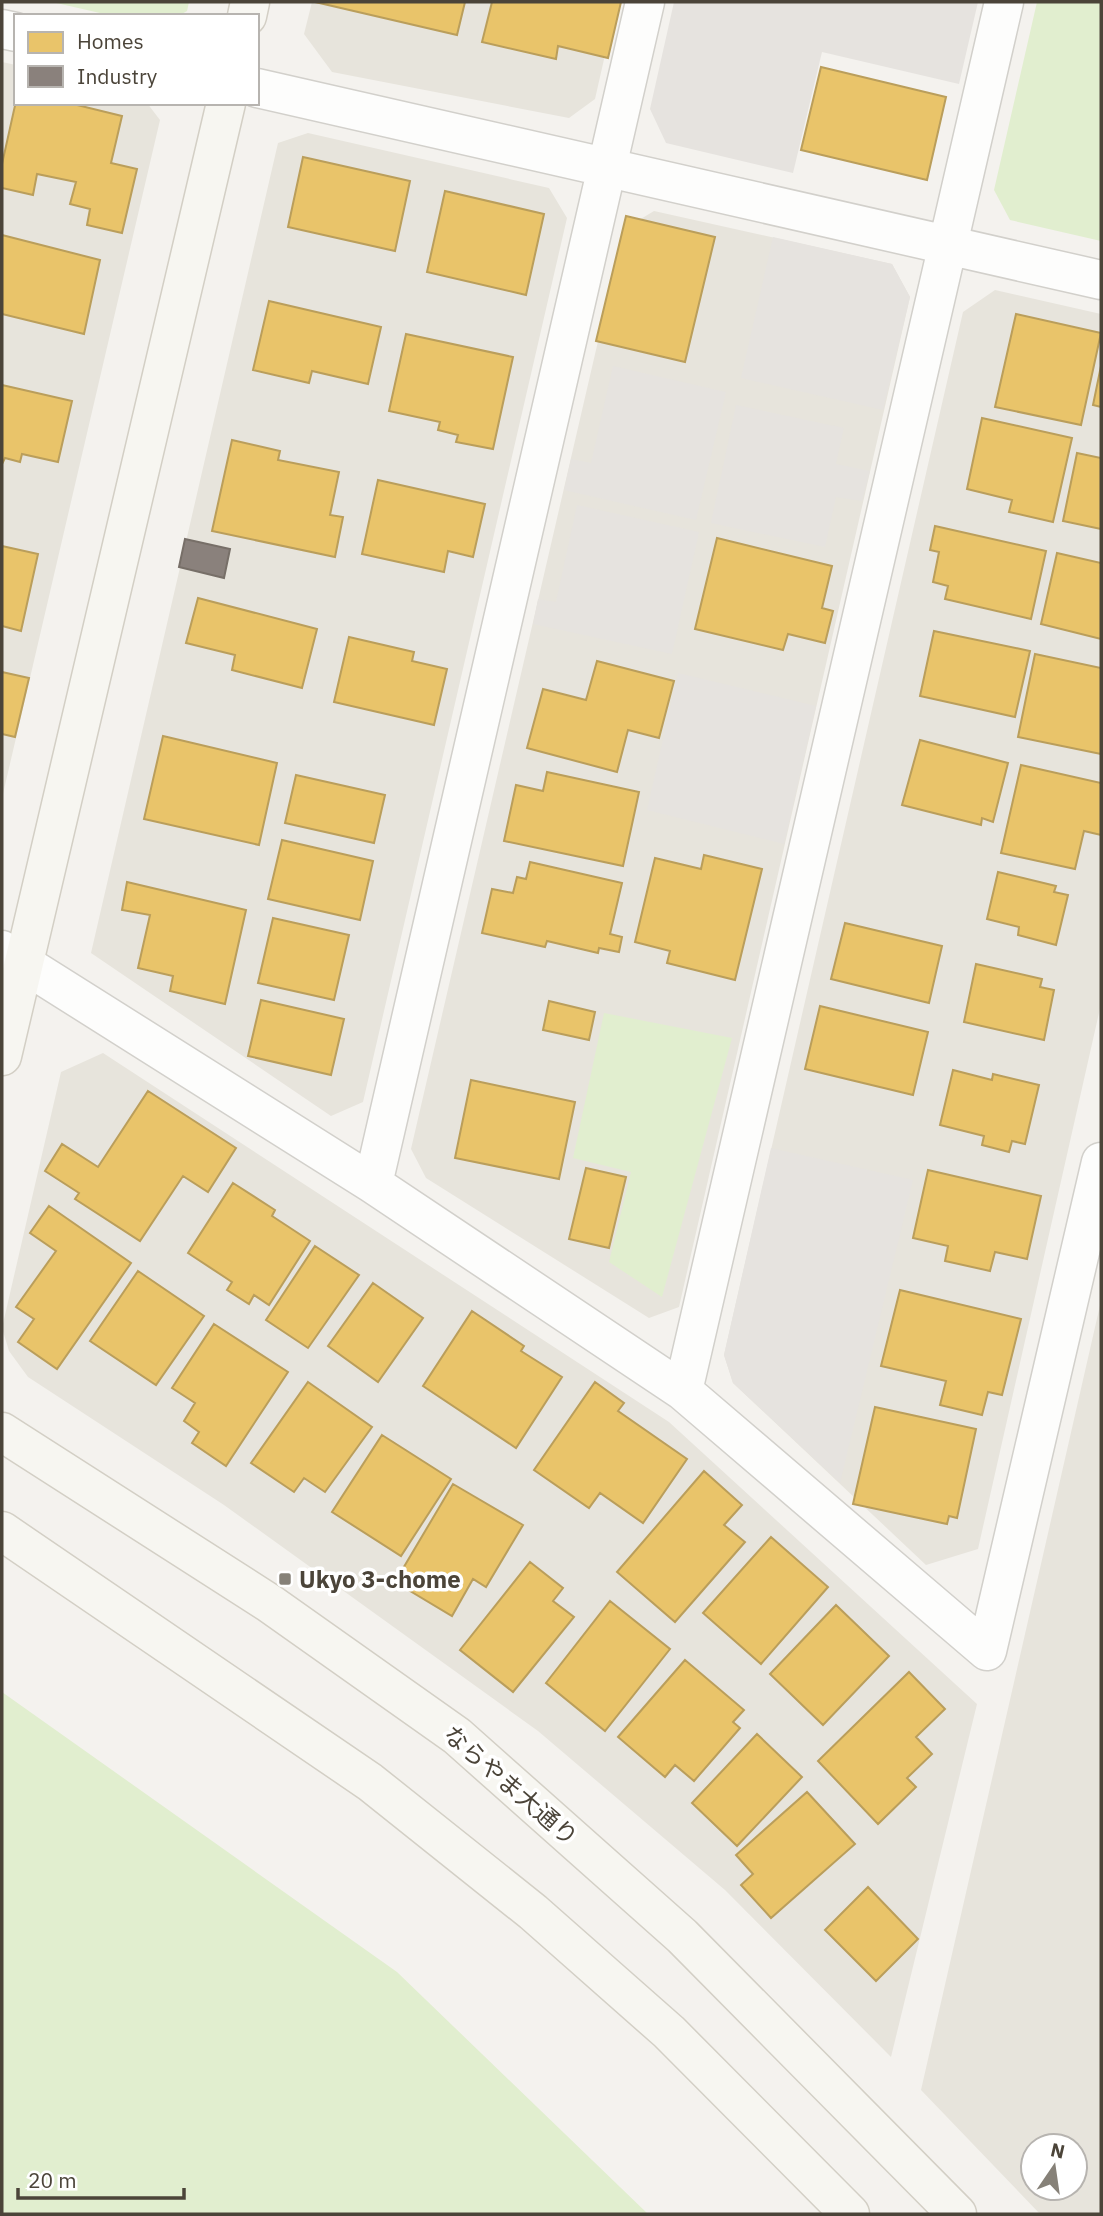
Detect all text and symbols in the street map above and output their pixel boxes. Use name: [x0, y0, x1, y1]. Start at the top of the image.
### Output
legend: [14, 14, 259, 105]
text: Homes: [77, 27, 144, 55]
text: Industry: [77, 62, 158, 90]
place label: Ukyo 3-chome: [299, 1563, 461, 1595]
marker: Ukyo 3-chome: [277, 1571, 293, 1587]
street label: ならやま大通り: [437, 1718, 585, 1852]
north arrow: [1019, 2132, 1089, 2202]
text: N: [1048, 2137, 1067, 2164]
scale bar: [18, 2156, 184, 2200]
text: 20 m: [28, 2166, 77, 2194]

